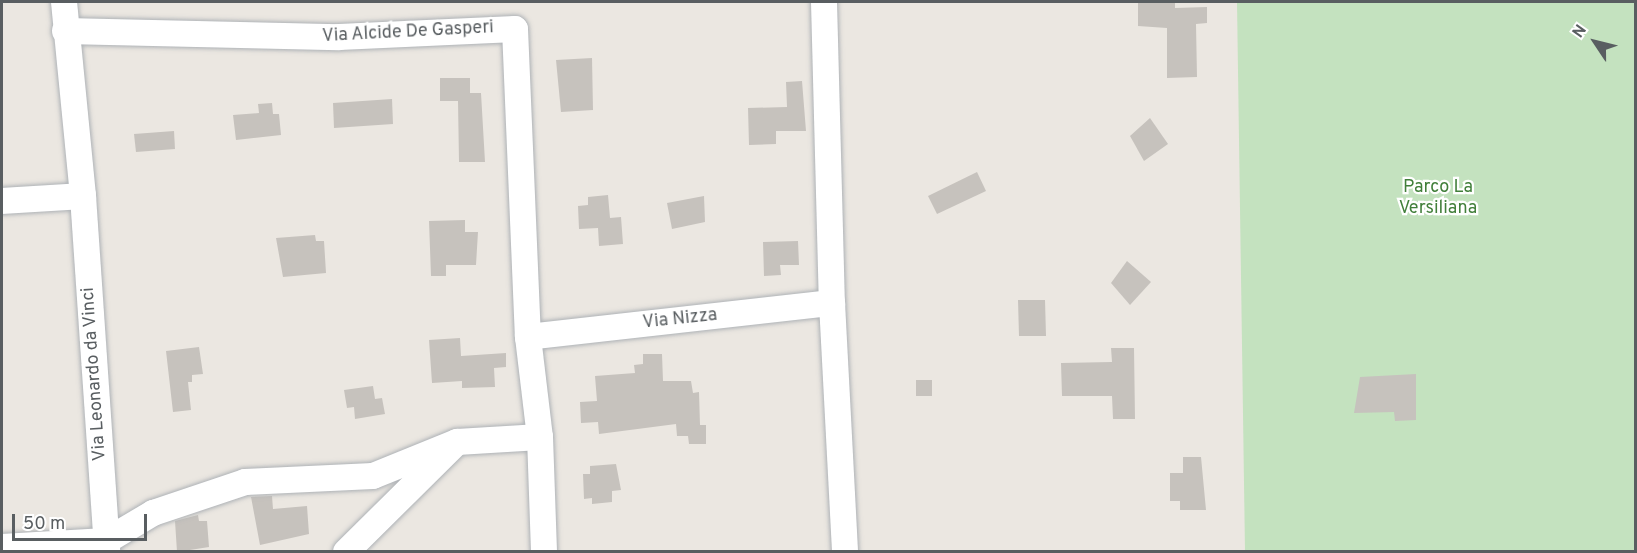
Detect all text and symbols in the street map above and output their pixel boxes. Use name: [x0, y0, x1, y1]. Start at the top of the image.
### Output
north arrow: [1565, 12, 1625, 72]
street label: Via Alcide De Gasperi: [321, 18, 495, 48]
text: N: [1569, 21, 1592, 42]
park label: Parco La Versiliana: [1399, 178, 1477, 220]
street label: Via Leonardo da Vinci: [78, 286, 112, 462]
street label: Via Nizza: [642, 305, 718, 335]
scale bar: [15, 502, 150, 540]
text: 50 m: [23, 513, 65, 536]

